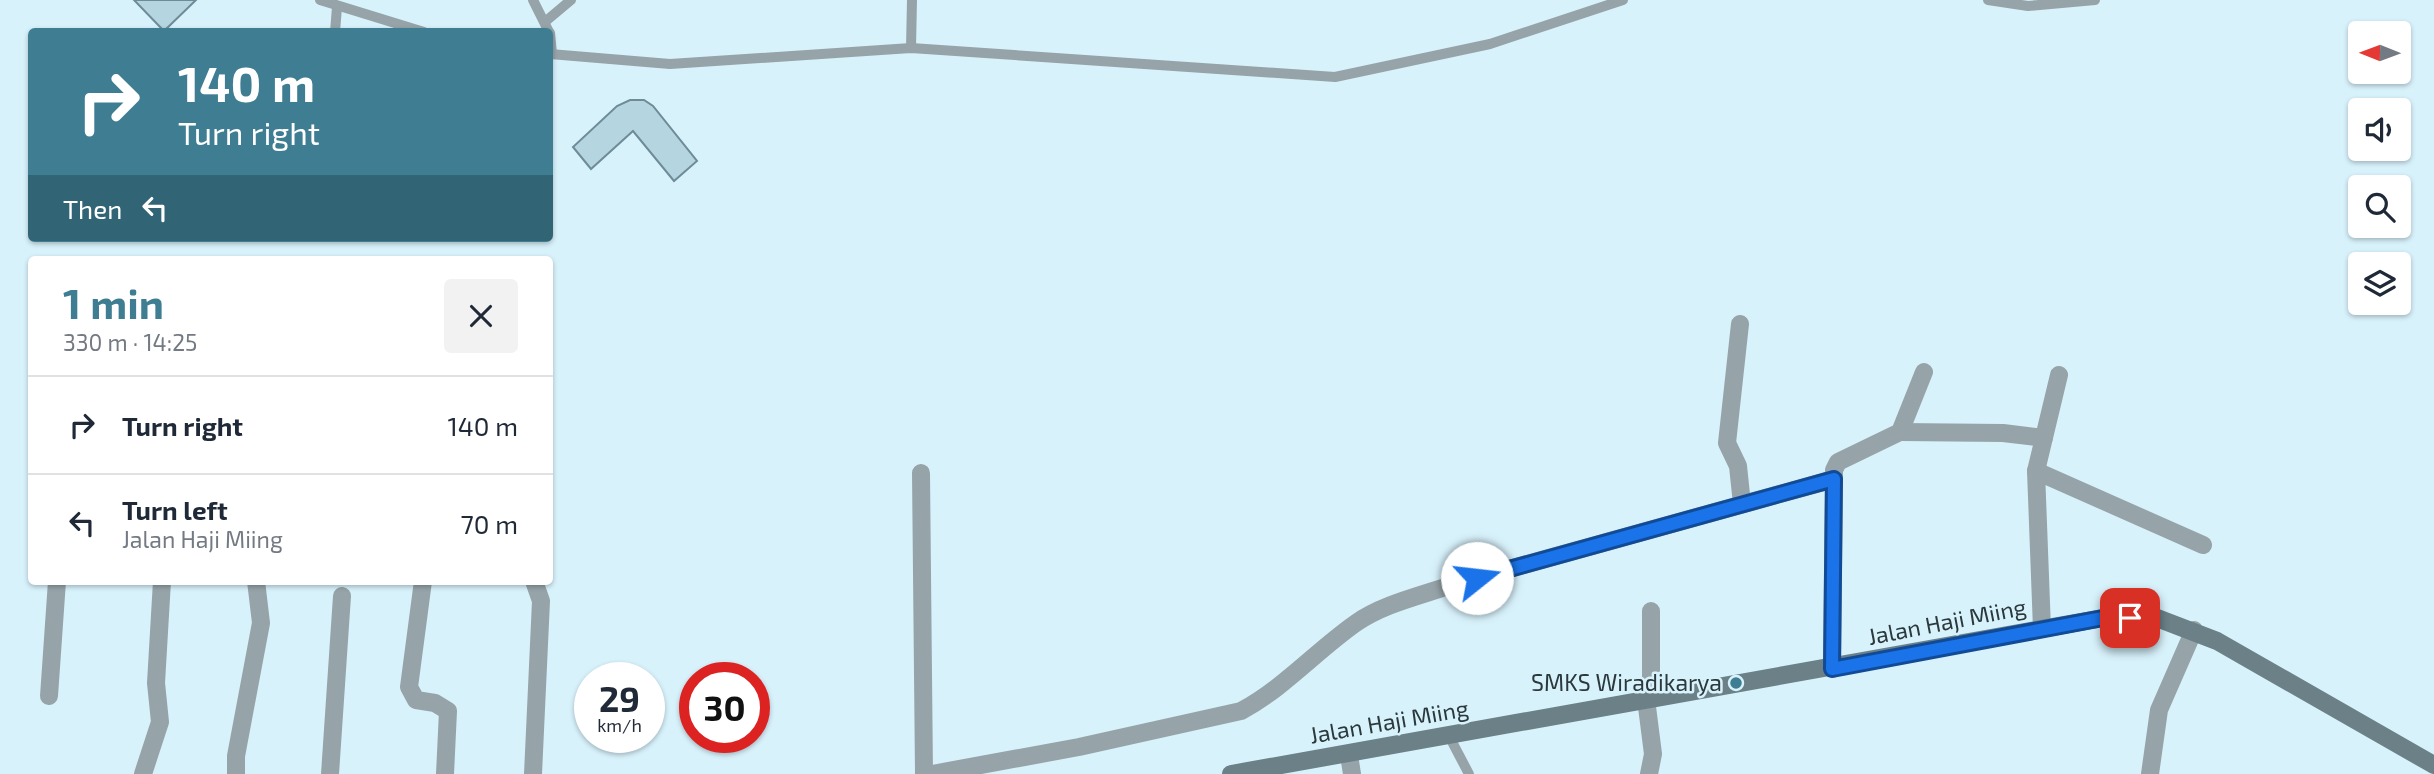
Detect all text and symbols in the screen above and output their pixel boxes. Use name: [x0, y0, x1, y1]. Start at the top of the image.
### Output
north arrow: [2348, 21, 2412, 84]
map controls: [2348, 21, 2411, 315]
text: 140 m: [178, 53, 315, 112]
icon: right: [63, 56, 154, 147]
button: sound: [2348, 98, 2411, 161]
text: Turn right: [178, 113, 320, 151]
button: search: [2348, 175, 2411, 238]
icon: left: [136, 189, 174, 227]
text: Then: [63, 193, 122, 224]
button: layers: [2348, 252, 2411, 315]
text: 1 min: [63, 277, 164, 327]
button: close: [444, 279, 518, 353]
text: 330 m · 14:25: [63, 328, 197, 356]
icon: right: [63, 406, 101, 444]
text: Turn right: [122, 410, 243, 441]
text: 140 m: [447, 410, 518, 441]
text: Turn left: [122, 494, 228, 525]
icon: left: [63, 504, 101, 542]
text: 70 m: [460, 508, 518, 539]
text: Jalan Haji Miing: [122, 525, 283, 553]
position arrow: [1440, 541, 1514, 615]
pin: [2100, 588, 2160, 648]
street label: Jalan Haji Miing: [1865, 592, 2029, 650]
icon: arrive: [2111, 599, 2149, 637]
speed limit sign: 30: [679, 662, 770, 753]
place label: SMKS Wiradikarya: [1531, 668, 1722, 696]
marker: SMKS Wiradikarya: [1728, 675, 1744, 691]
text: 29: [599, 677, 640, 719]
street label: Jalan Haji Miing: [1307, 693, 1471, 749]
text: km/h: [597, 714, 642, 736]

